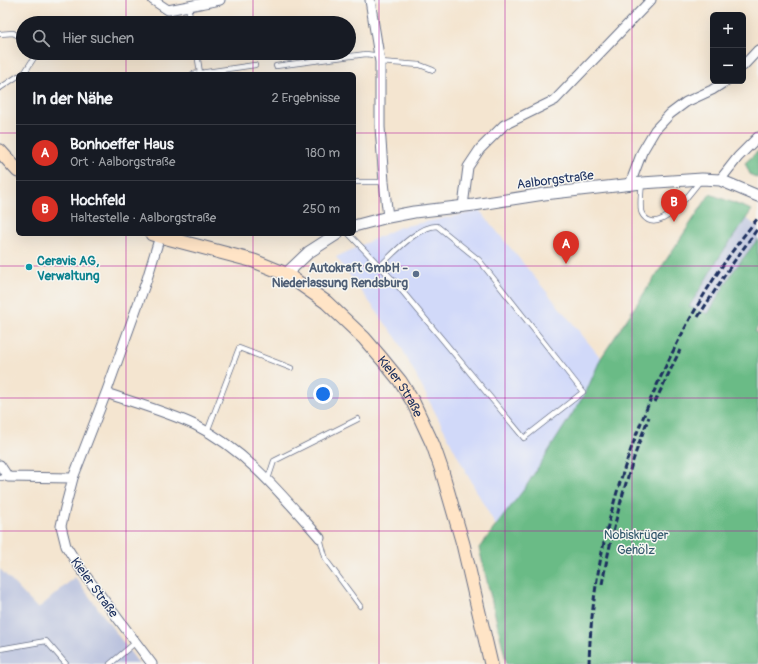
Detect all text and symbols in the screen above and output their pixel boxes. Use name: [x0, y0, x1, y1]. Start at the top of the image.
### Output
map controls: [710, 12, 746, 84]
button: +: [710, 12, 746, 48]
search box: [16, 16, 356, 60]
icon: search: [30, 27, 52, 49]
text: Hier suchen: [62, 29, 134, 48]
button: −: [710, 48, 746, 84]
text: In der Nähe: [32, 88, 113, 109]
text: 2 Ergebnisse: [271, 90, 340, 106]
text: Bonhoeffer Haus: [70, 135, 174, 154]
text: A: [41, 145, 49, 161]
text: 180 m: [305, 145, 340, 161]
text: Ort · Aalborgstraße: [70, 154, 175, 170]
street label: Aalborgstraße: [516, 167, 595, 193]
pin: B: [661, 189, 687, 222]
text: Hochfeld: [70, 191, 126, 210]
text: B: [41, 201, 49, 217]
text: 250 m: [302, 201, 340, 217]
text: Haltestelle · Aalborgstraße: [70, 210, 216, 226]
pin: A: [553, 231, 579, 264]
place label: Ceravis AG, Verwaltung: [37, 253, 100, 284]
place label: Autokraft GmbH - Niederlassung Rendsburg: [272, 260, 408, 291]
marker: Ceravis AG, Verwaltung: [24, 262, 34, 272]
marker: Autokraft GmbH - Niederlassung Rendsburg: [411, 269, 421, 279]
street label: Kieler Straße: [374, 353, 426, 420]
your location: [313, 384, 333, 404]
park label: Nobiskrüger Gehölz: [604, 527, 669, 558]
street label: Kieler Straße: [67, 554, 122, 621]

